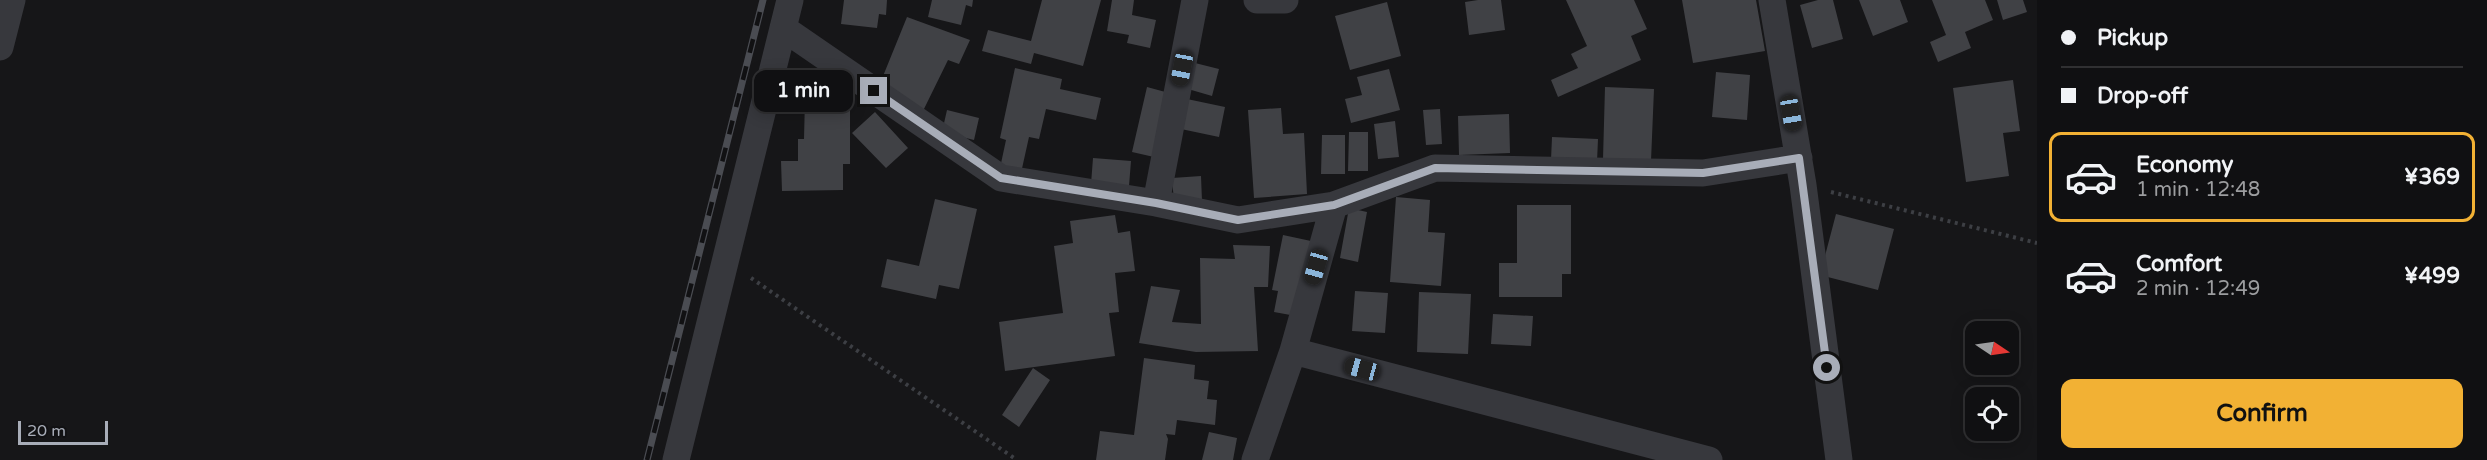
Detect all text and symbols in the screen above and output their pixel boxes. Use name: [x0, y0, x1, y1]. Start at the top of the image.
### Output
text: Pickup: [2097, 25, 2168, 51]
car: [1170, 49, 1194, 87]
callout: 1 min: [754, 70, 853, 112]
route end: [860, 77, 887, 104]
text: 1 min: [777, 79, 830, 103]
text: Drop-off: [2097, 83, 2188, 109]
car: [1779, 94, 1803, 132]
icon: car: [2064, 150, 2118, 204]
text: Economy: [2136, 152, 2233, 178]
text: ¥369: [2404, 164, 2460, 190]
text: 1 min · 12:48: [2136, 178, 2260, 202]
car: [1302, 247, 1330, 287]
icon: car: [2064, 249, 2118, 303]
text: Comfort: [2136, 251, 2222, 277]
text: ¥499: [2404, 263, 2460, 289]
text: 2 min · 12:49: [2136, 277, 2260, 301]
north arrow: [1965, 321, 2019, 375]
map controls: [1965, 321, 2019, 441]
route start: [1813, 354, 1840, 381]
car: [1342, 356, 1382, 382]
button: Confirm: [2061, 379, 2463, 448]
button: locate: [1965, 387, 2019, 441]
scale bar: [18, 418, 108, 446]
text: 20 m: [27, 421, 66, 441]

